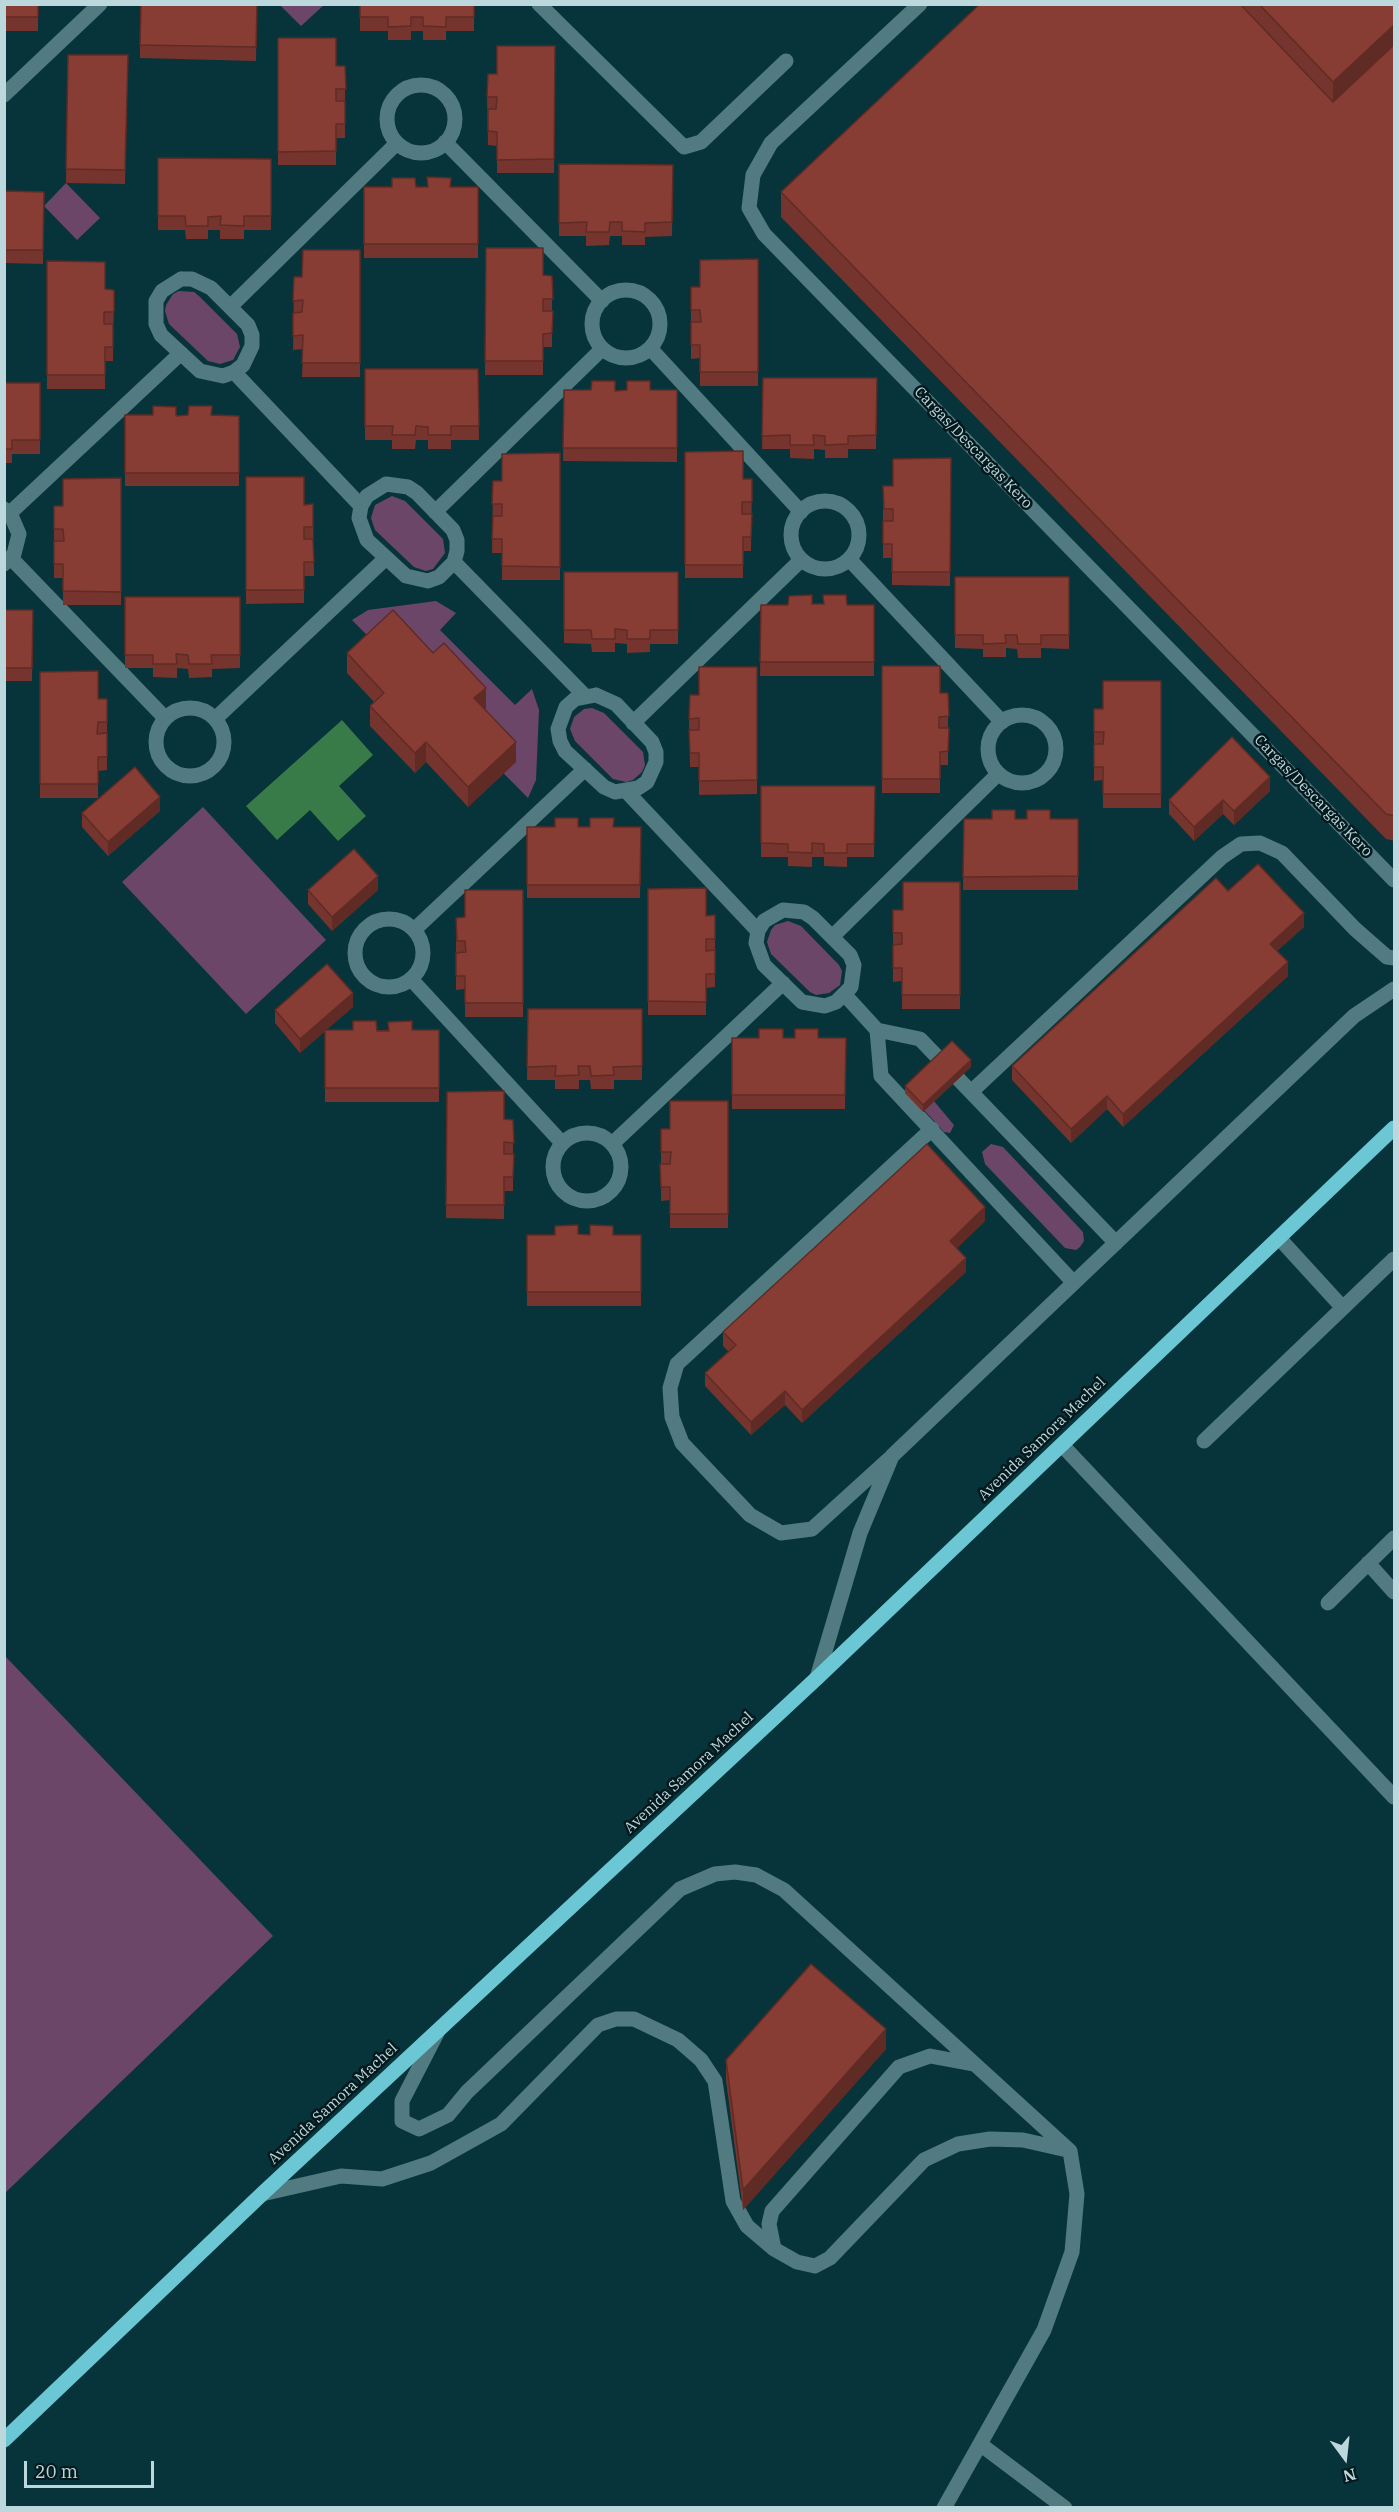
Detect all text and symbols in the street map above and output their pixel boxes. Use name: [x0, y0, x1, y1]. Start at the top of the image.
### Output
street label: Cargas/Descargas Kero: [910, 383, 1036, 513]
street label: Cargas/Descargas Kero: [1250, 731, 1376, 861]
street label: Avenida Samora Machel: [975, 1374, 1109, 1504]
street label: Avenida Samora Machel: [621, 1708, 757, 1838]
street label: Avenida Samora Machel: [265, 2039, 401, 2169]
north arrow: [1315, 2428, 1375, 2488]
scale bar: [27, 2449, 158, 2487]
text: 20 m: [35, 2460, 78, 2483]
text: N: [1341, 2464, 1358, 2487]

